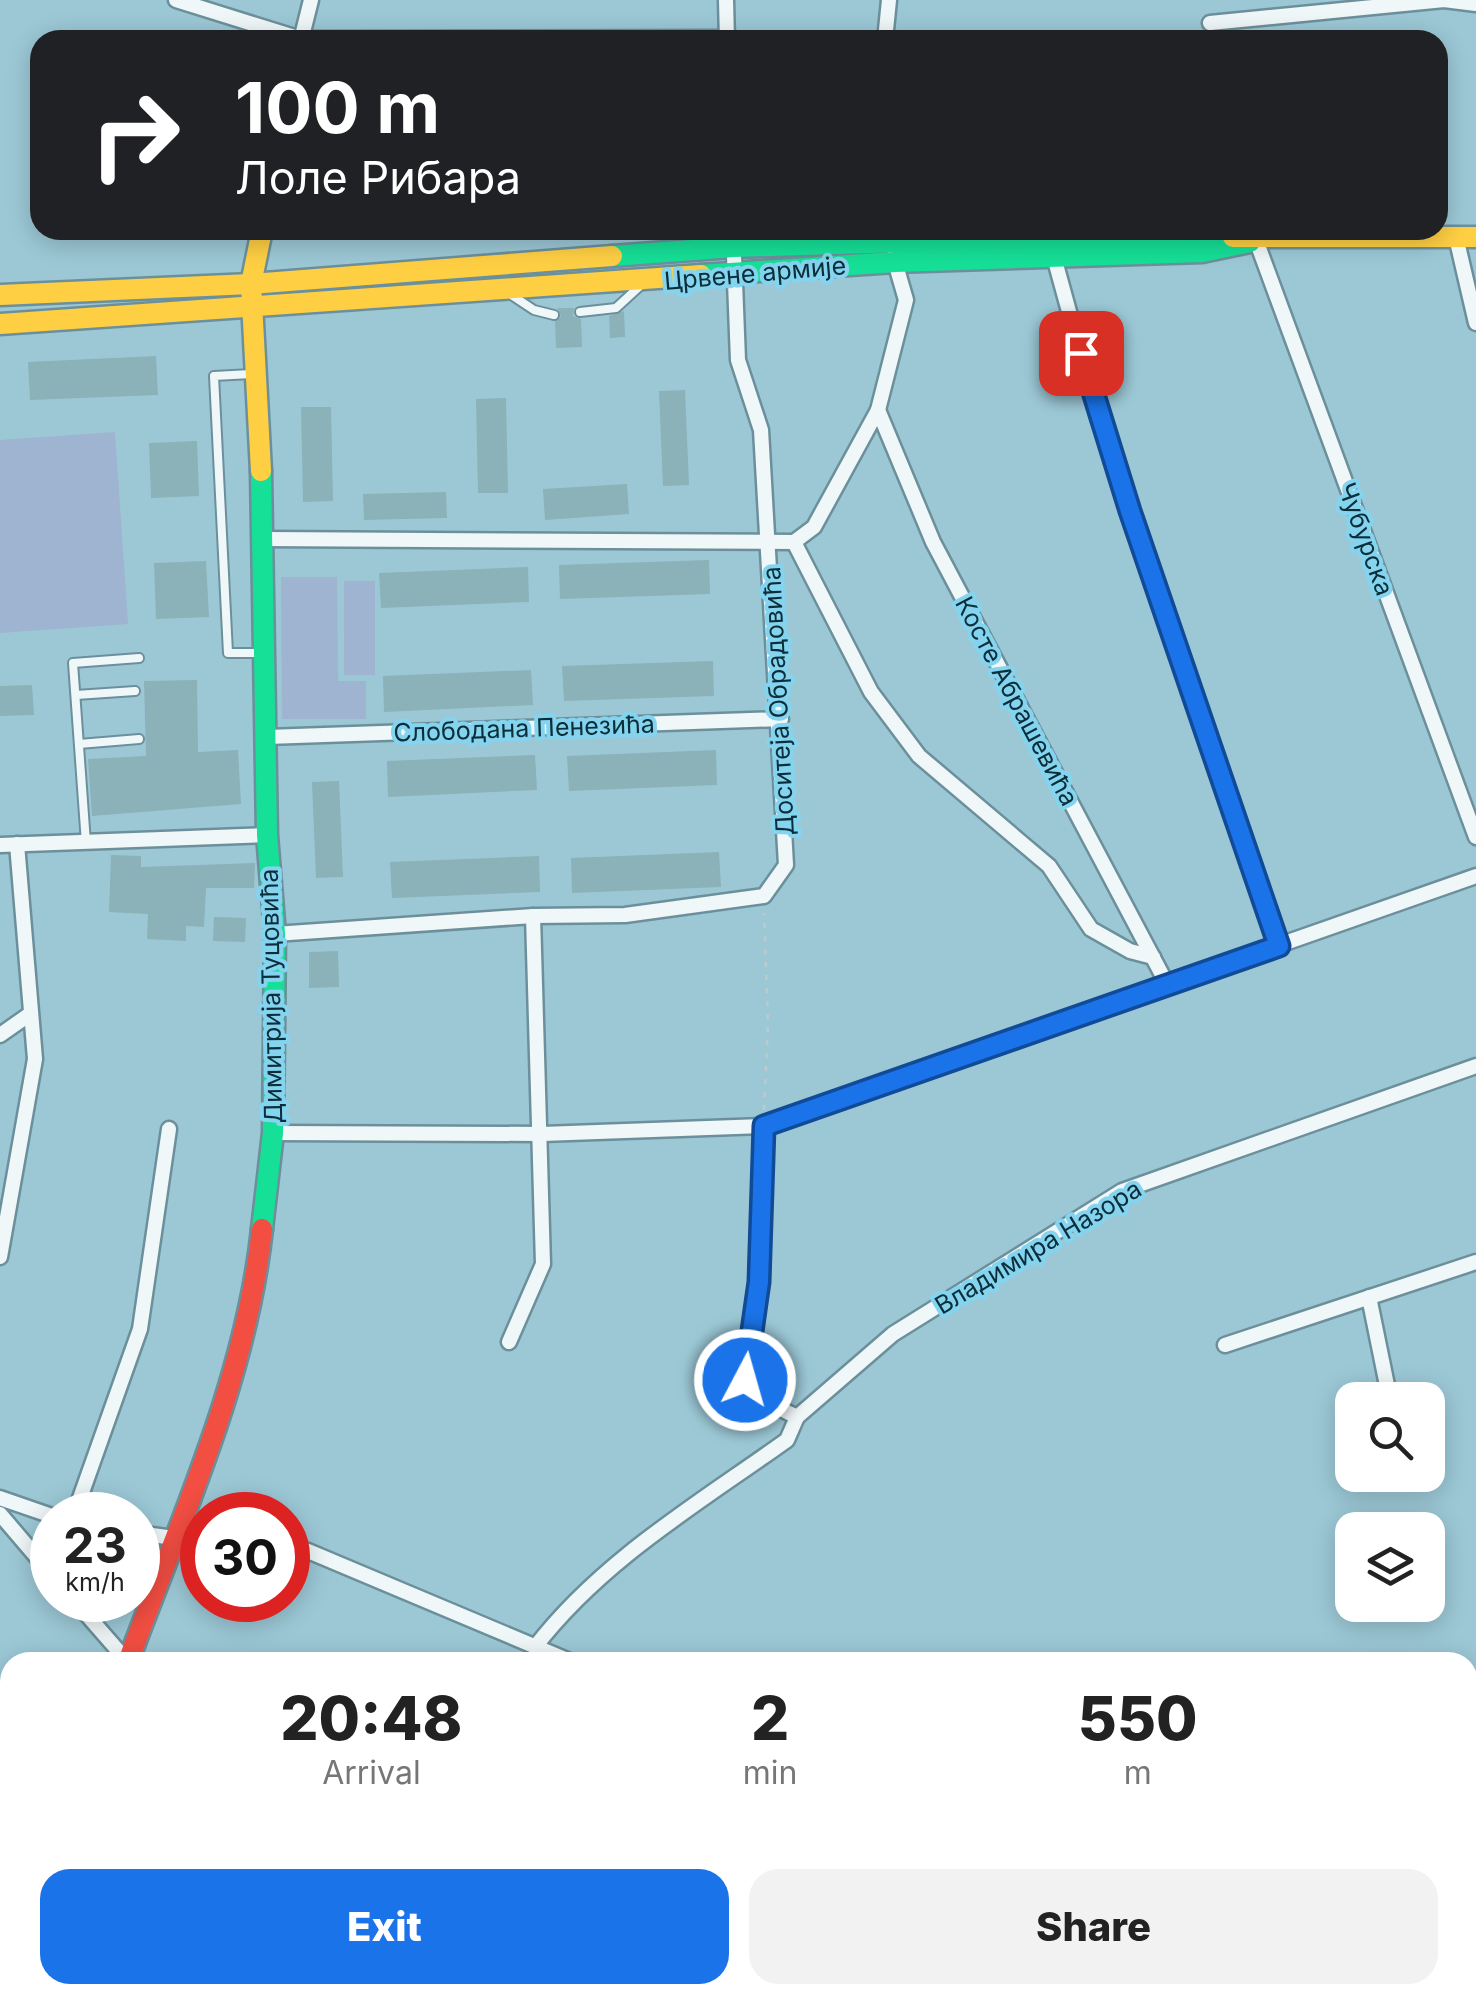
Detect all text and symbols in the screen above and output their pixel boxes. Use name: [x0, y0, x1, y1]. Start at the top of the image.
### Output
text: 100 m: [235, 65, 440, 150]
icon: right: [70, 70, 200, 200]
text: Лоле Рибара: [235, 150, 521, 205]
street label: Црвене армије: [663, 250, 847, 296]
pin: [1039, 311, 1124, 396]
icon: arrive: [1054, 326, 1109, 381]
street label: Чубурска: [1332, 479, 1400, 599]
street label: Доситеја Обрадовића: [756, 566, 800, 836]
street label: Косте Абрашевића: [949, 591, 1085, 811]
street label: Слободана Пенезића: [393, 708, 655, 748]
street label: Димитрија Туцовића: [254, 868, 288, 1124]
street label: Владимира Назора: [929, 1174, 1147, 1320]
position arrow: [693, 1328, 797, 1432]
map controls: [1335, 1382, 1445, 1622]
button: search: [1335, 1382, 1445, 1492]
speed limit sign: 30: [180, 1492, 310, 1622]
button: layers: [1335, 1512, 1445, 1622]
text: 23: [63, 1515, 127, 1575]
text: km/h: [65, 1567, 125, 1597]
text: 20:48: [280, 1682, 462, 1754]
text: 2: [751, 1682, 789, 1754]
text: 550: [1078, 1682, 1198, 1754]
text: Arrival: [322, 1753, 421, 1792]
text: min: [743, 1753, 798, 1792]
text: m: [1124, 1753, 1152, 1792]
button: Exit: [40, 1869, 729, 1984]
button: Share: [749, 1869, 1438, 1984]

